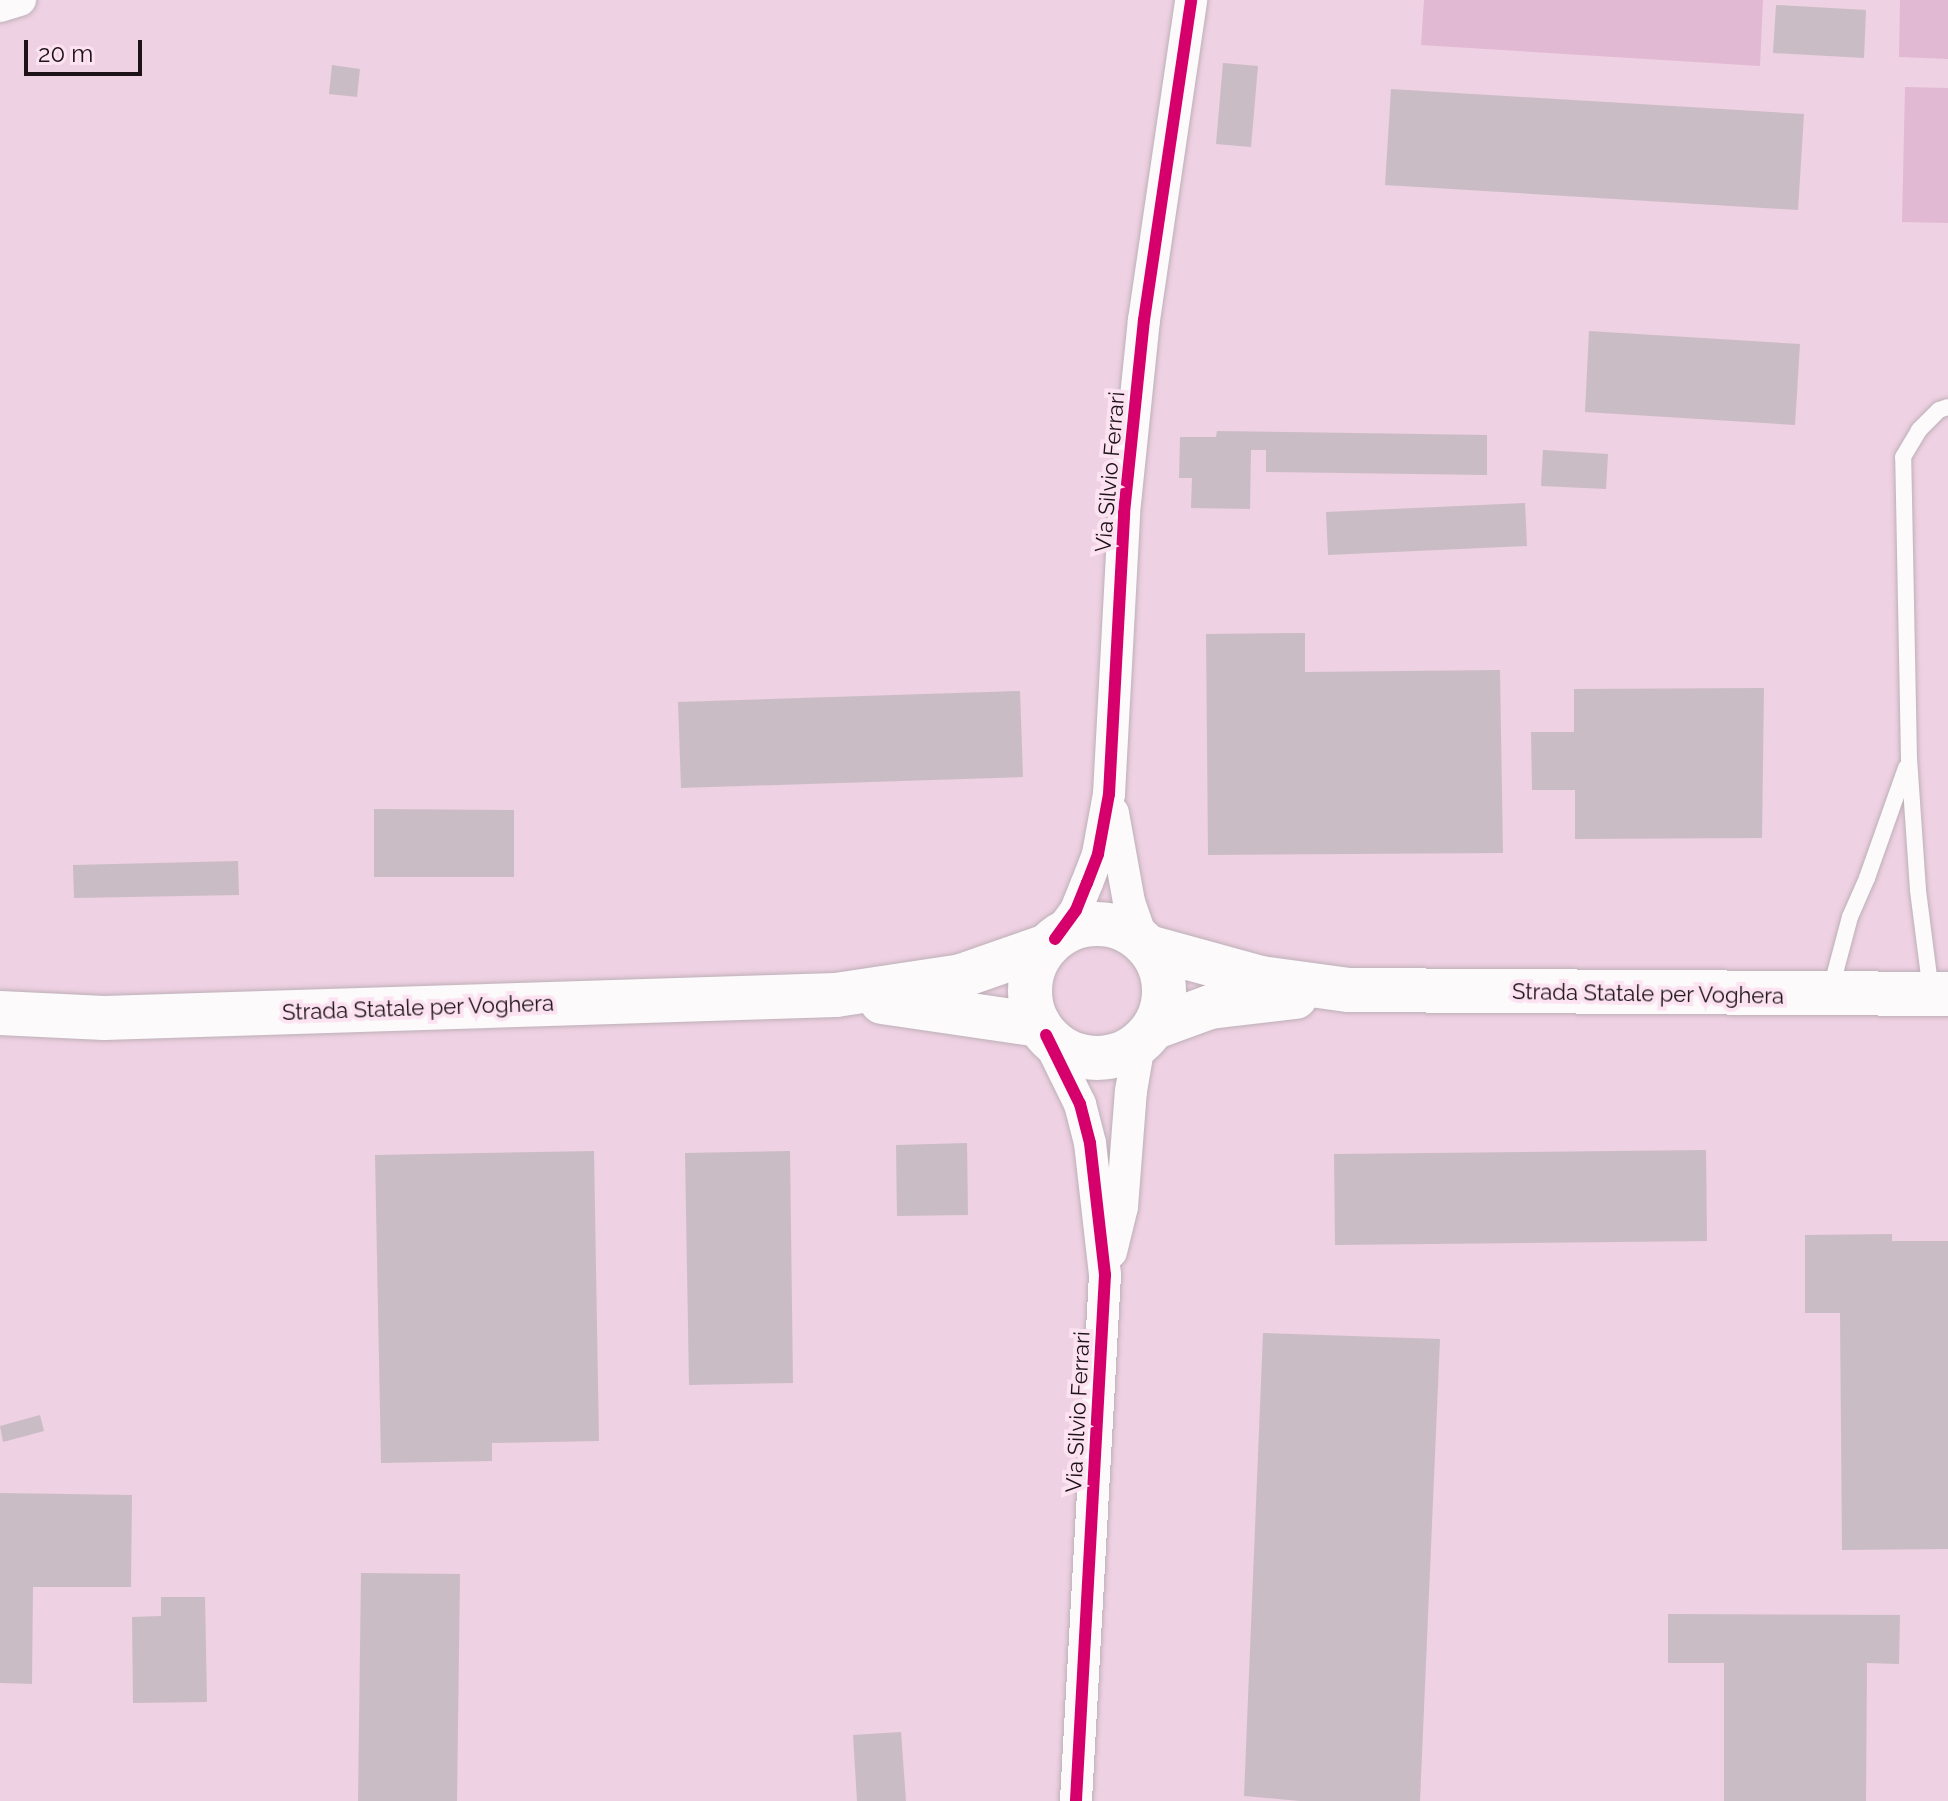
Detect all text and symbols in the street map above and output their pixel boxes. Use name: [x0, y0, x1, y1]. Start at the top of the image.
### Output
scale bar: [28, 24, 146, 74]
text: 20 m: [38, 39, 93, 68]
street label: Via Silvio Ferrari: [1090, 390, 1130, 554]
street label: Strada Statale per Voghera: [1511, 978, 1785, 1010]
street label: Strada Statale per Voghera: [281, 990, 555, 1026]
street label: Via Silvio Ferrari: [1061, 1331, 1095, 1493]

